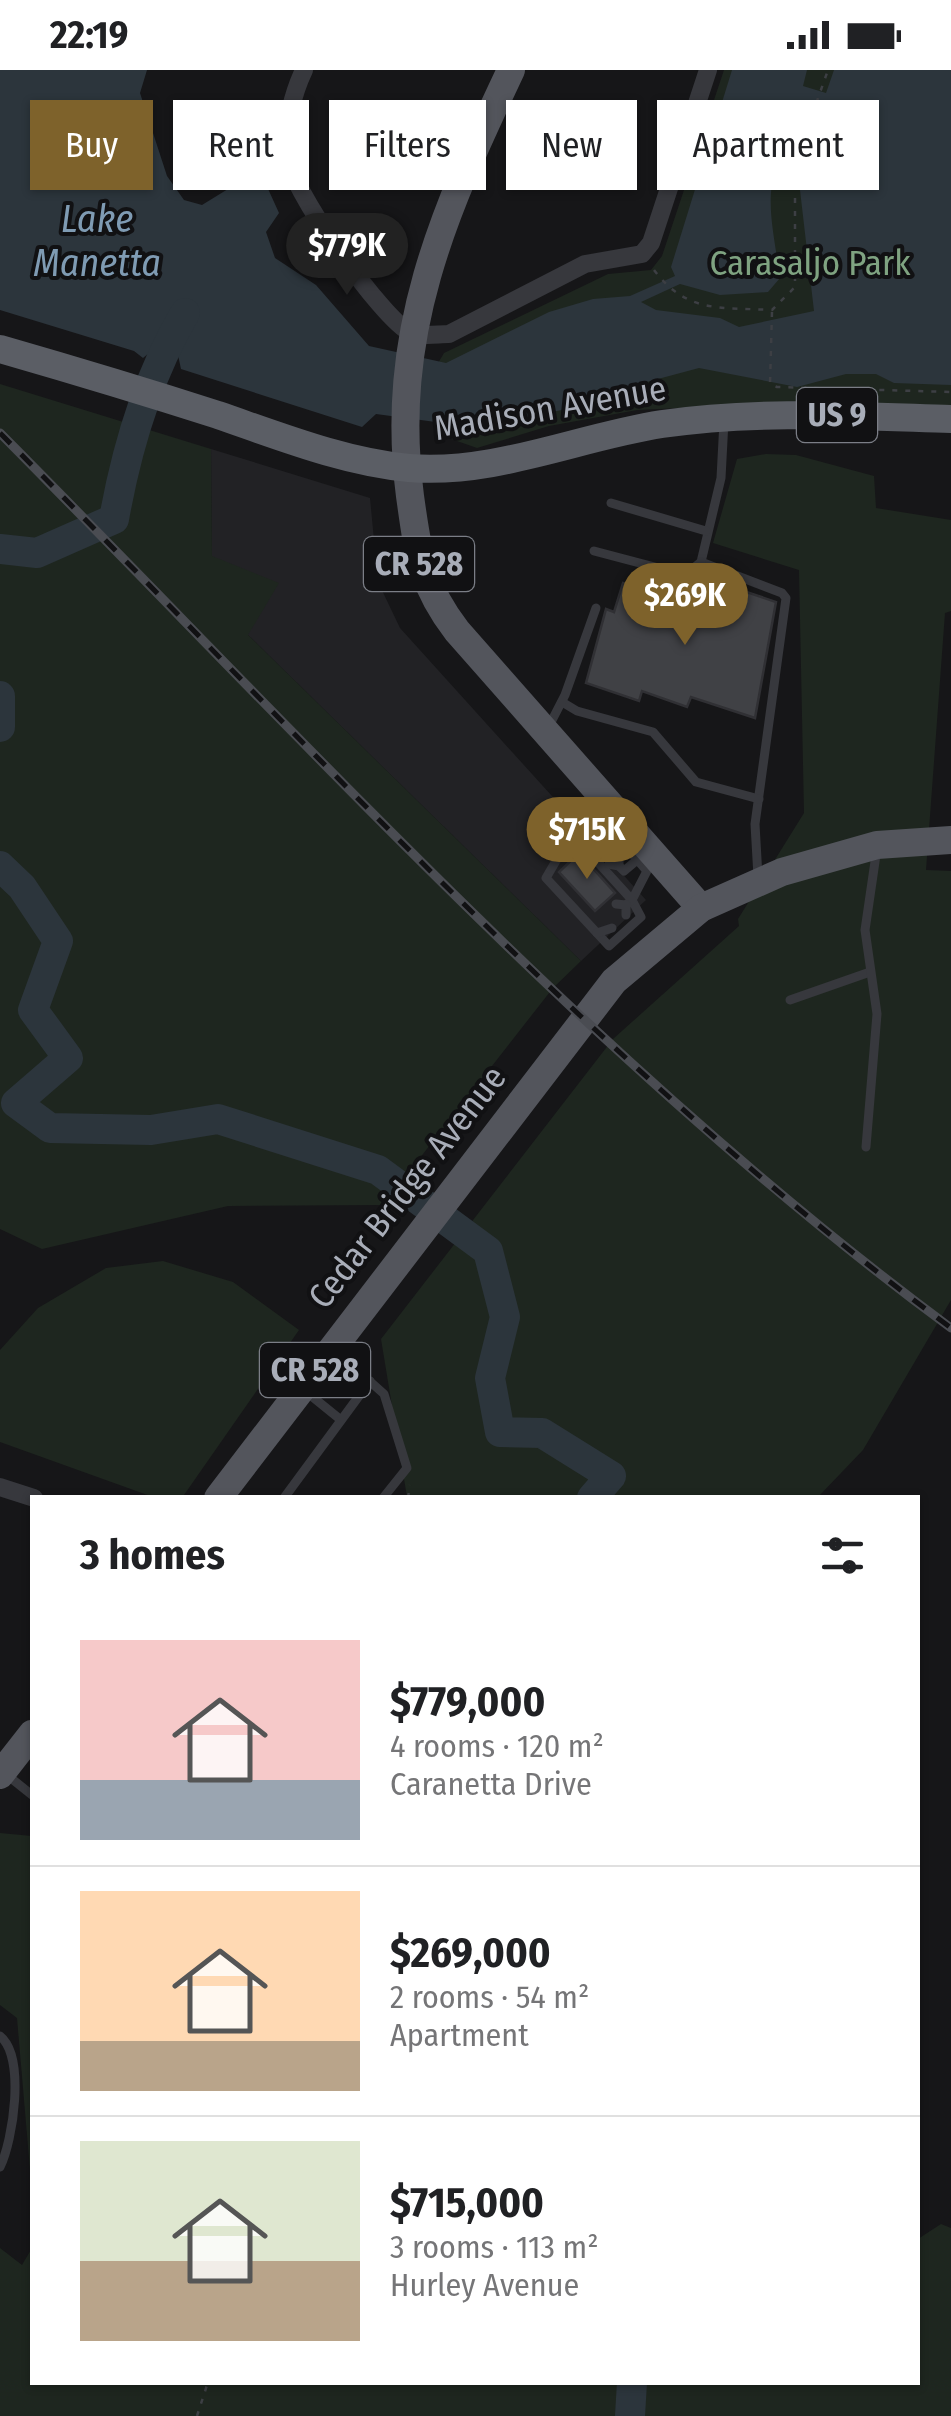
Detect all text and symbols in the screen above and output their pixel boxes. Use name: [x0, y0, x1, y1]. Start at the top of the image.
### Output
text: 22:19: [50, 12, 128, 58]
chip: Buy: [30, 100, 153, 190]
chip: Rent: [173, 100, 309, 190]
chip: Filters: [329, 100, 486, 190]
chip: New: [506, 100, 637, 190]
chip: Apartment: [657, 100, 879, 190]
water label: Lake Manetta: [33, 196, 161, 286]
pin: $779K: [277, 213, 417, 298]
text: $779K: [308, 226, 386, 264]
park label: Carasaljo Park: [710, 242, 911, 284]
street label: Madison Avenue: [431, 367, 669, 449]
road number: US 9: [797, 388, 877, 442]
road number: CR 528: [364, 537, 474, 591]
pin: $269K: [615, 563, 755, 648]
text: $269K: [644, 576, 726, 614]
pin: $715K: [517, 797, 657, 882]
text: $715K: [549, 810, 625, 848]
street label: Cedar Bridge Avenue: [299, 1057, 515, 1317]
road number: CR 528: [260, 1343, 370, 1397]
icon: filters: [815, 1528, 870, 1583]
text: 3 homes: [80, 1530, 225, 1580]
text: $779,000: [390, 1677, 545, 1727]
icon: home: [160, 1680, 280, 1800]
text: 4 rooms · 120 m²: [390, 1727, 604, 1765]
text: Caranetta Drive: [390, 1765, 592, 1803]
text: $269,000: [390, 1928, 551, 1978]
icon: home: [160, 1931, 280, 2051]
text: 2 rooms · 54 m²: [390, 1978, 589, 2016]
text: Apartment: [390, 2016, 529, 2054]
text: $715,000: [390, 2178, 544, 2228]
icon: home: [160, 2181, 280, 2301]
text: 3 rooms · 113 m²: [390, 2228, 598, 2266]
text: Hurley Avenue: [390, 2266, 579, 2304]

